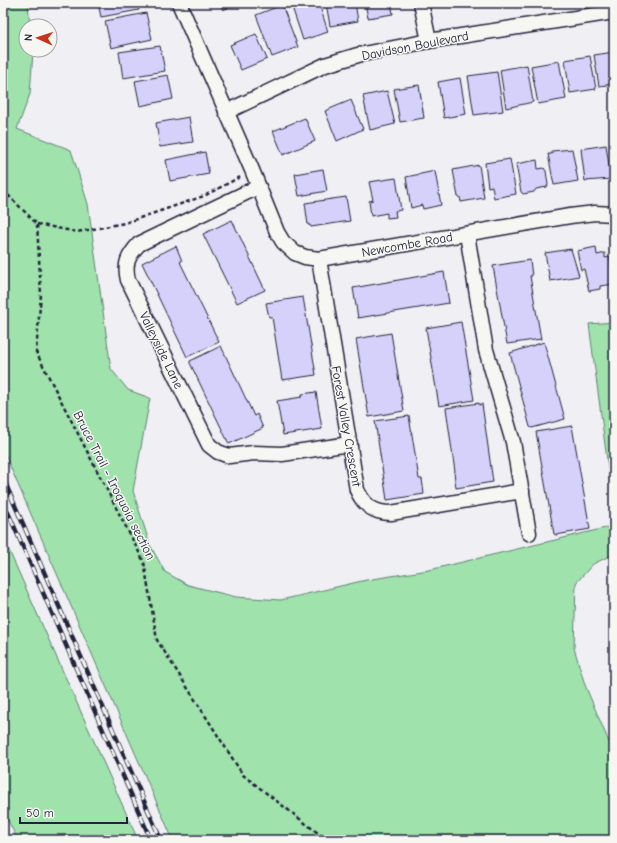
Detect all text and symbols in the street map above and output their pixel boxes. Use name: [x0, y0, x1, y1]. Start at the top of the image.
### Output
north arrow: [18, 18, 58, 58]
street label: Davidson Boulevard: [360, 28, 470, 63]
text: N: [22, 34, 35, 41]
street label: Newcombe Road: [360, 229, 454, 260]
street label: Valleyside Lane: [136, 309, 187, 392]
street label: Forest Valley Crescent: [329, 365, 365, 489]
street label: Bruce Trail - Iroquoia section: [70, 408, 159, 562]
scale bar: [20, 799, 127, 825]
text: 50 m: [26, 806, 54, 820]

